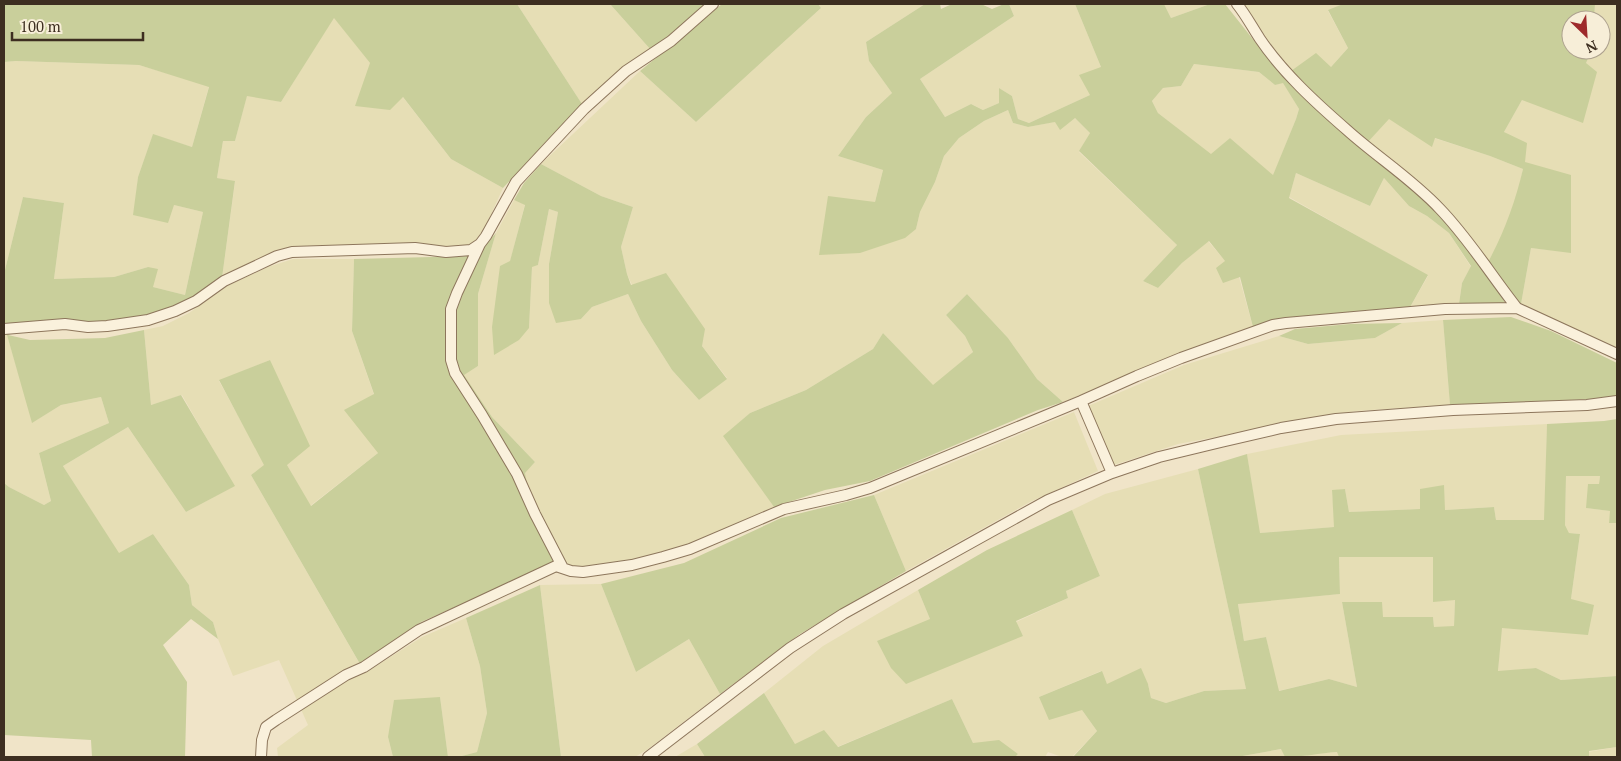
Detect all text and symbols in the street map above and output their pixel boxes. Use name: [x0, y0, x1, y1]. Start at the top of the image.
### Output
scale bar: [12, 10, 144, 42]
north arrow: [1561, 10, 1611, 60]
text: 100 m: [20, 16, 61, 36]
text: N: [1583, 36, 1601, 58]

